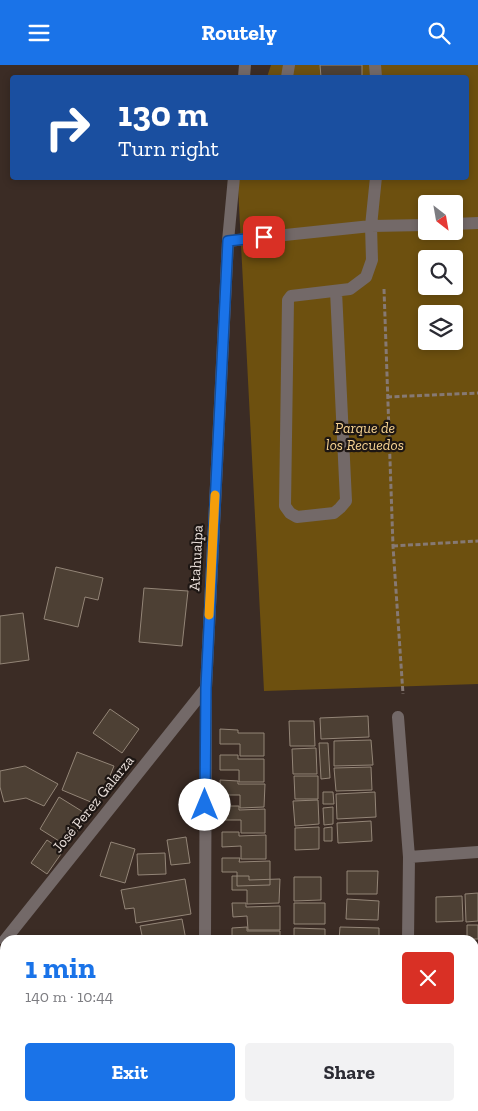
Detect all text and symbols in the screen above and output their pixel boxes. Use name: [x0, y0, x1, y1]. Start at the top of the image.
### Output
icon: menu: [25, 19, 53, 47]
text: Routely: [201, 19, 277, 46]
icon: search: [425, 19, 453, 47]
text: 130 m: [118, 93, 208, 135]
icon: right: [35, 95, 100, 160]
text: Turn right: [118, 135, 219, 162]
north arrow: [418, 195, 462, 240]
map controls: [418, 195, 463, 350]
pin: [243, 216, 285, 258]
icon: arrive: [250, 223, 278, 251]
button: search: [418, 250, 463, 295]
button: layers: [418, 305, 463, 350]
park label: Parque de los Recuedos: [326, 419, 404, 454]
street label: Atahualpa: [185, 525, 207, 591]
street label: José Perez Galarza: [48, 752, 138, 856]
position arrow: [178, 778, 230, 830]
text: 1 min: [25, 950, 96, 986]
button: close: [402, 952, 454, 1004]
text: 140 m · 10:44: [25, 987, 113, 1006]
button: Exit: [25, 1043, 235, 1101]
button: Share: [245, 1043, 454, 1101]

